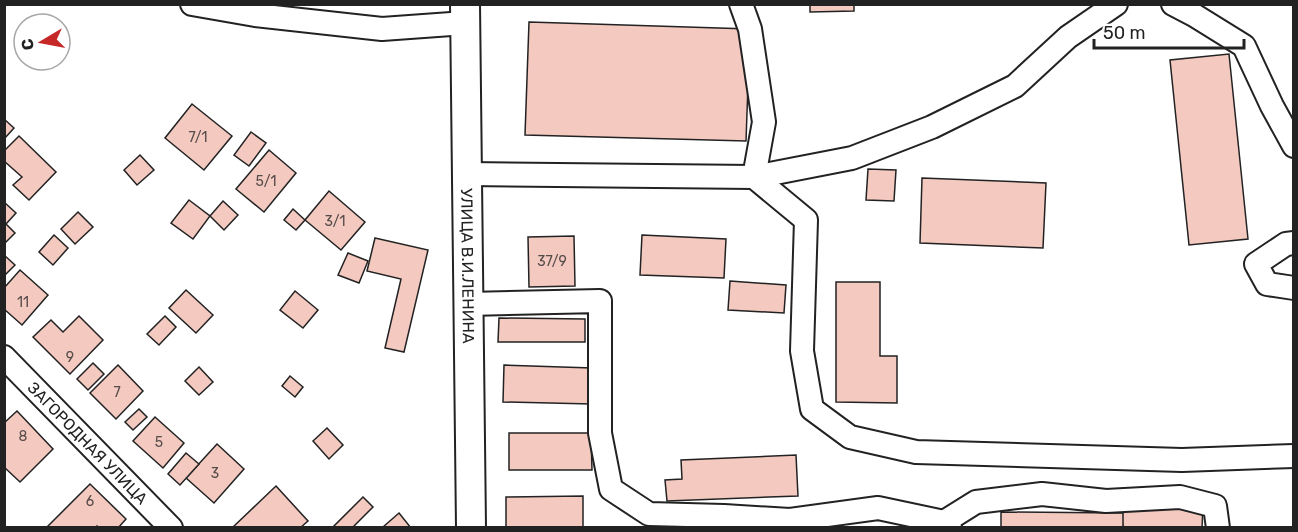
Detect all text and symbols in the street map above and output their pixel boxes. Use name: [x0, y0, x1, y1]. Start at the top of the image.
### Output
north arrow: [12, 12, 72, 72]
scale bar: [1094, 12, 1244, 50]
text: 50 m: [1103, 22, 1146, 44]
text: С: [17, 37, 38, 52]
house number: 7/1: [189, 129, 207, 146]
house number: 5/1: [256, 173, 276, 190]
street label: УЛИЦА В.И.ЛЕНИНА: [458, 188, 478, 344]
house number: 3/1: [324, 213, 346, 230]
house number: 37/9: [537, 253, 567, 270]
house number: 11: [17, 294, 29, 311]
house number: 9: [66, 349, 74, 366]
street label: ЗАГОРОДНАЯ УЛИЦА: [24, 378, 152, 508]
house number: 7: [113, 384, 121, 401]
house number: 8: [19, 428, 28, 445]
house number: 5: [155, 434, 163, 451]
house number: 3: [211, 465, 219, 482]
house number: 6: [86, 493, 94, 510]

